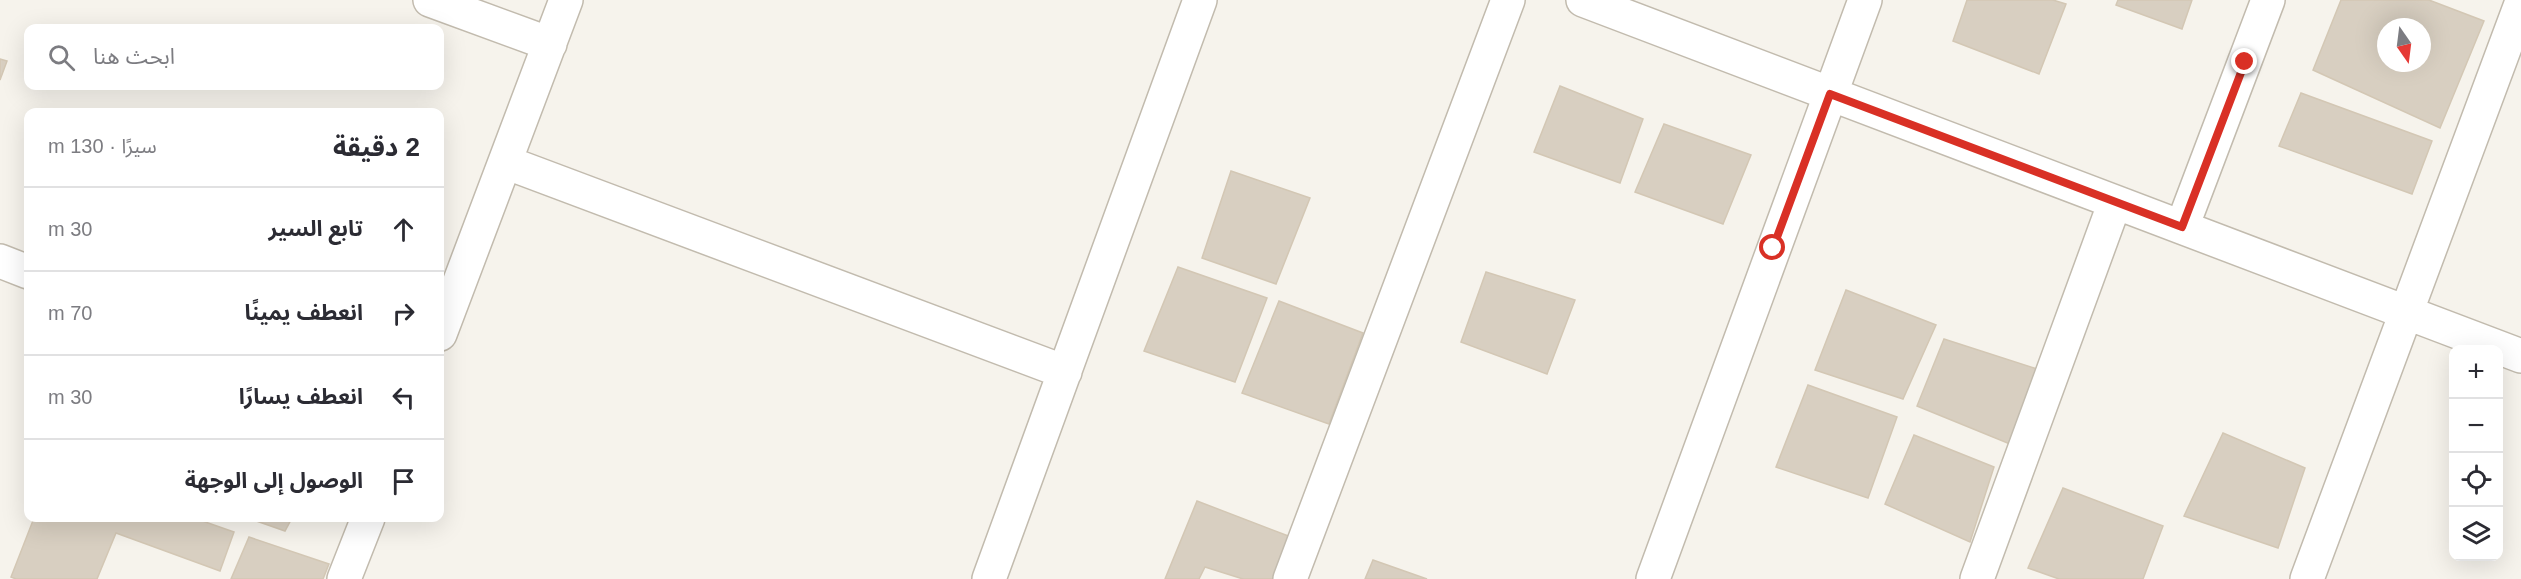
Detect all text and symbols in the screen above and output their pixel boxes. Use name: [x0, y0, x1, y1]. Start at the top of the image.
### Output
north arrow: [2377, 18, 2431, 72]
search box: [24, 24, 444, 90]
icon: search: [45, 41, 78, 74]
text: ابحث هنا: [93, 44, 175, 69]
route end: [2231, 48, 2257, 74]
text: 2 دقيقة: [333, 132, 420, 162]
text: سيرًا · 130 m: [48, 135, 157, 157]
icon: ahead: [387, 213, 420, 246]
text: تابع السير: [269, 216, 363, 241]
text: 30 m: [48, 218, 92, 240]
route start: [1759, 234, 1785, 260]
icon: right: [387, 297, 420, 330]
text: انعطف يمينًا: [244, 300, 363, 325]
text: 70 m: [48, 302, 92, 324]
map controls: [2449, 345, 2503, 561]
button: +: [2449, 345, 2503, 399]
icon: left: [387, 381, 420, 414]
text: انعطف يسارًا: [239, 384, 363, 409]
text: 30 m: [48, 386, 92, 408]
button: −: [2449, 399, 2503, 453]
button: locate: [2449, 453, 2503, 507]
icon: arrive: [387, 465, 420, 498]
text: الوصول إلى الوجهة: [185, 468, 363, 493]
button: layers: [2449, 507, 2503, 561]

